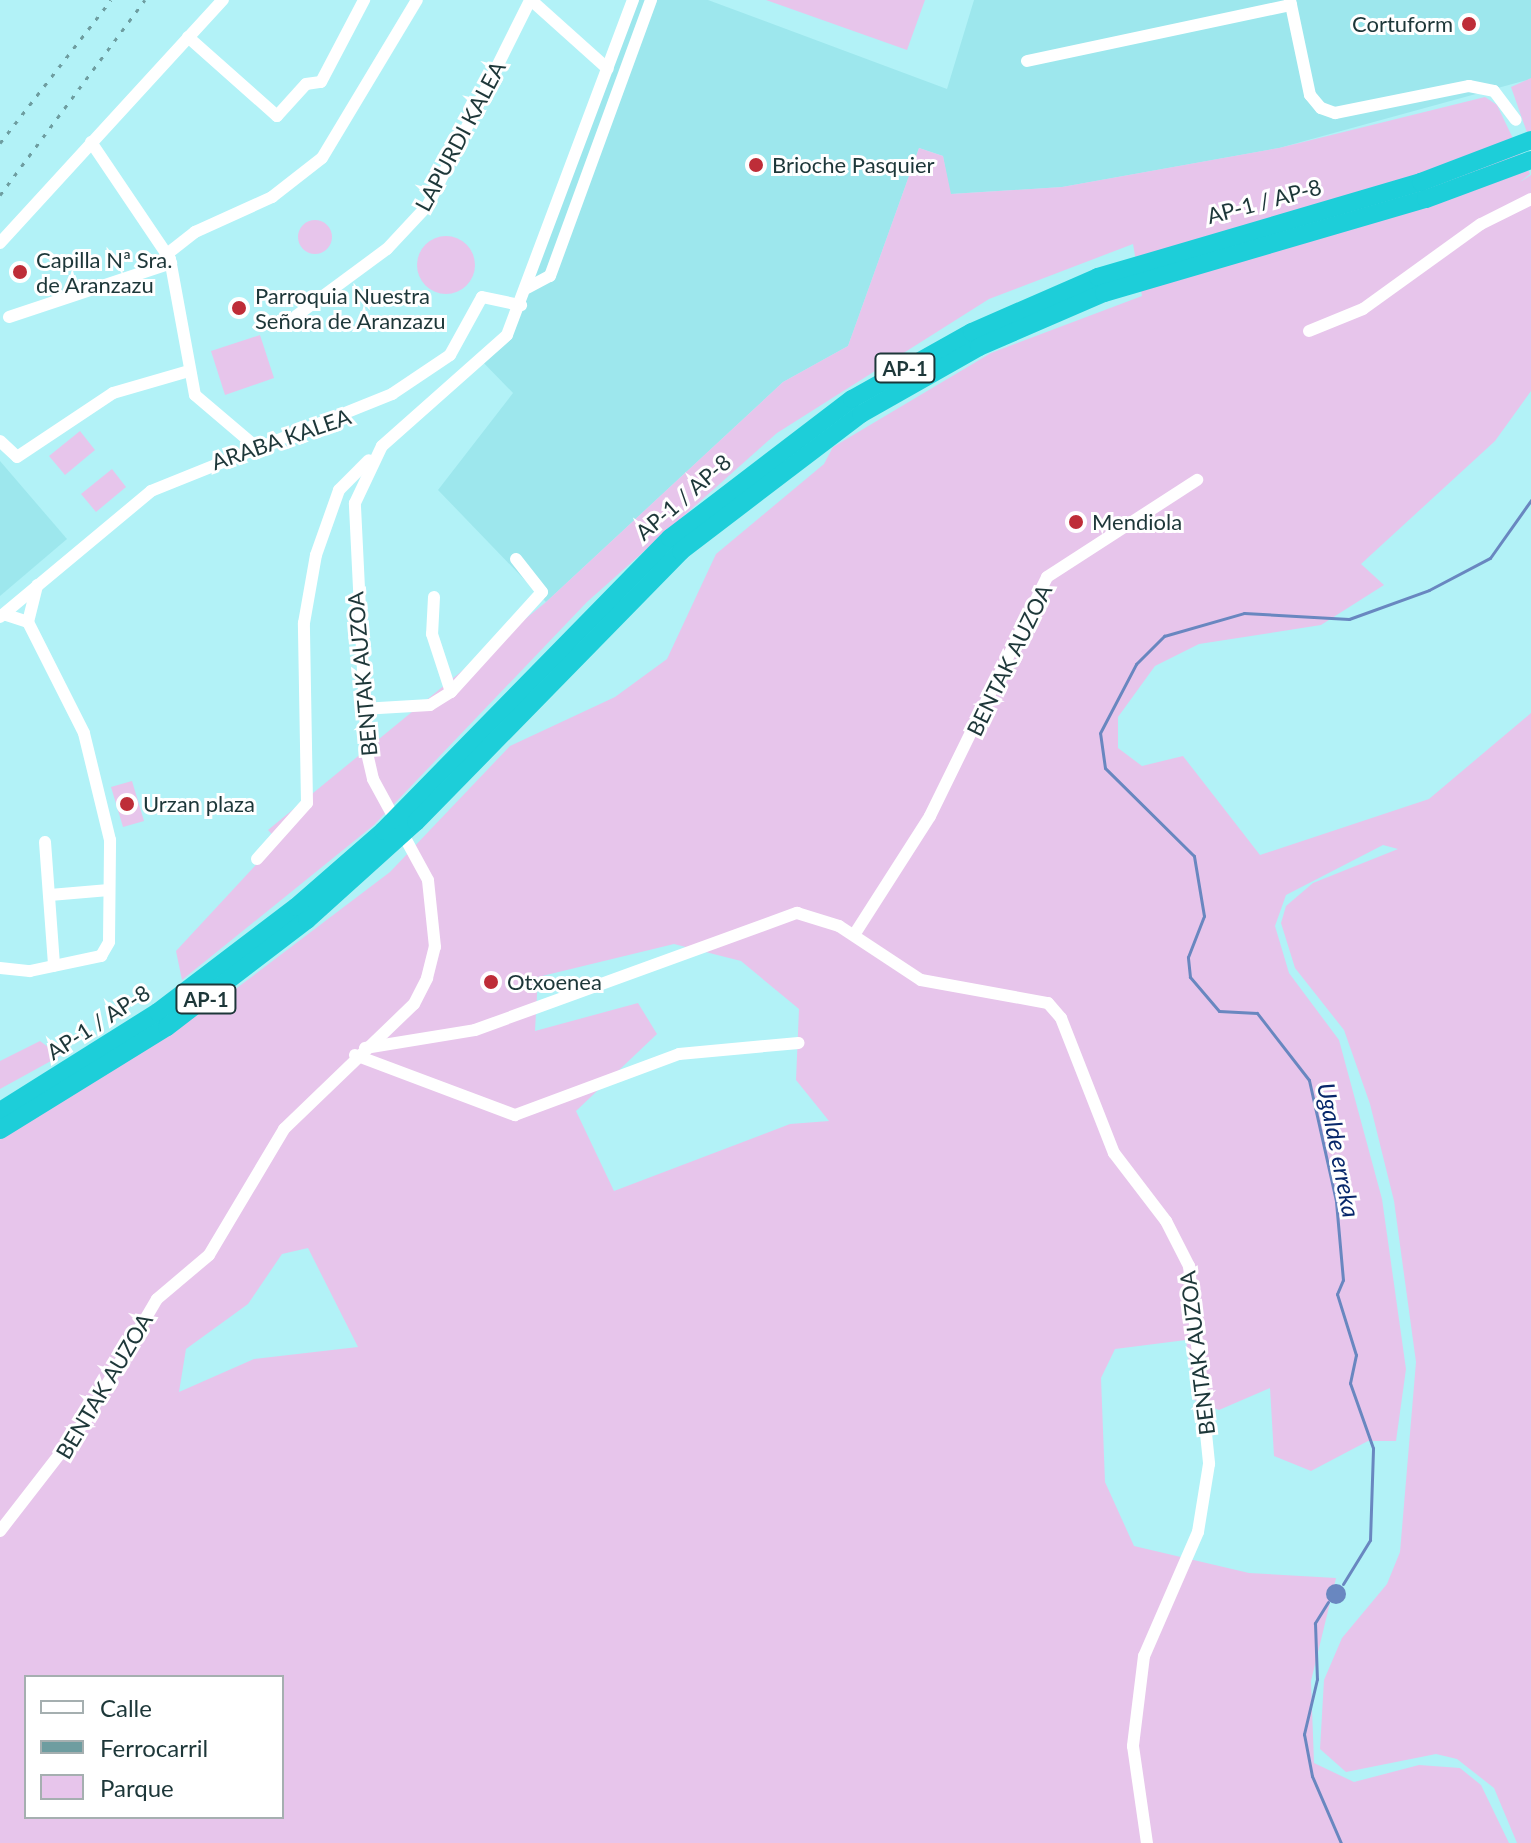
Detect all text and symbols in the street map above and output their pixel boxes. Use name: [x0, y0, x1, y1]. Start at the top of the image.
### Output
place label: Cortuform: [1352, 11, 1453, 37]
marker: Cortuform: [1460, 15, 1478, 33]
street label: LAPURDI KALEA: [409, 56, 511, 216]
place label: Brioche Pasquier: [772, 152, 935, 178]
marker: Brioche Pasquier: [747, 156, 765, 174]
street label: AP-1 / AP-8: [1203, 173, 1325, 229]
place label: Capilla Nª Sra. de Aranzazu: [36, 246, 172, 298]
marker: Capilla Nª Sra. de Aranzazu: [11, 263, 29, 281]
place label: Parroquia Nuestra Señora de Aranzazu: [255, 282, 446, 334]
marker: Parroquia Nuestra Señora de Aranzazu: [230, 299, 248, 317]
road number: AP-1: [873, 352, 937, 384]
street label: ARABA KALEA: [207, 403, 355, 475]
street label: AP-1 / AP-8: [630, 448, 736, 546]
place label: Mendiola: [1092, 509, 1182, 535]
marker: Mendiola: [1067, 513, 1085, 531]
street label: BENTAK AUZOA: [961, 580, 1057, 740]
street label: BENTAK AUZOA: [342, 590, 382, 758]
place label: Urzan plaza: [143, 791, 255, 817]
marker: Urzan plaza: [118, 795, 136, 813]
place label: Otxoenea: [507, 969, 602, 995]
marker: Otxoenea: [482, 973, 500, 991]
street label: AP-1 / AP-8: [41, 979, 155, 1065]
road number: AP-1: [174, 983, 238, 1015]
water label: Ugalde erreka: [1312, 1080, 1366, 1220]
street label: BENTAK AUZOA: [1174, 1269, 1220, 1437]
street label: BENTAK AUZOA: [50, 1308, 158, 1464]
legend: [24, 1675, 284, 1819]
text: Calle: [100, 1693, 152, 1722]
text: Ferrocarril: [100, 1733, 208, 1762]
text: Parque: [100, 1773, 174, 1802]

